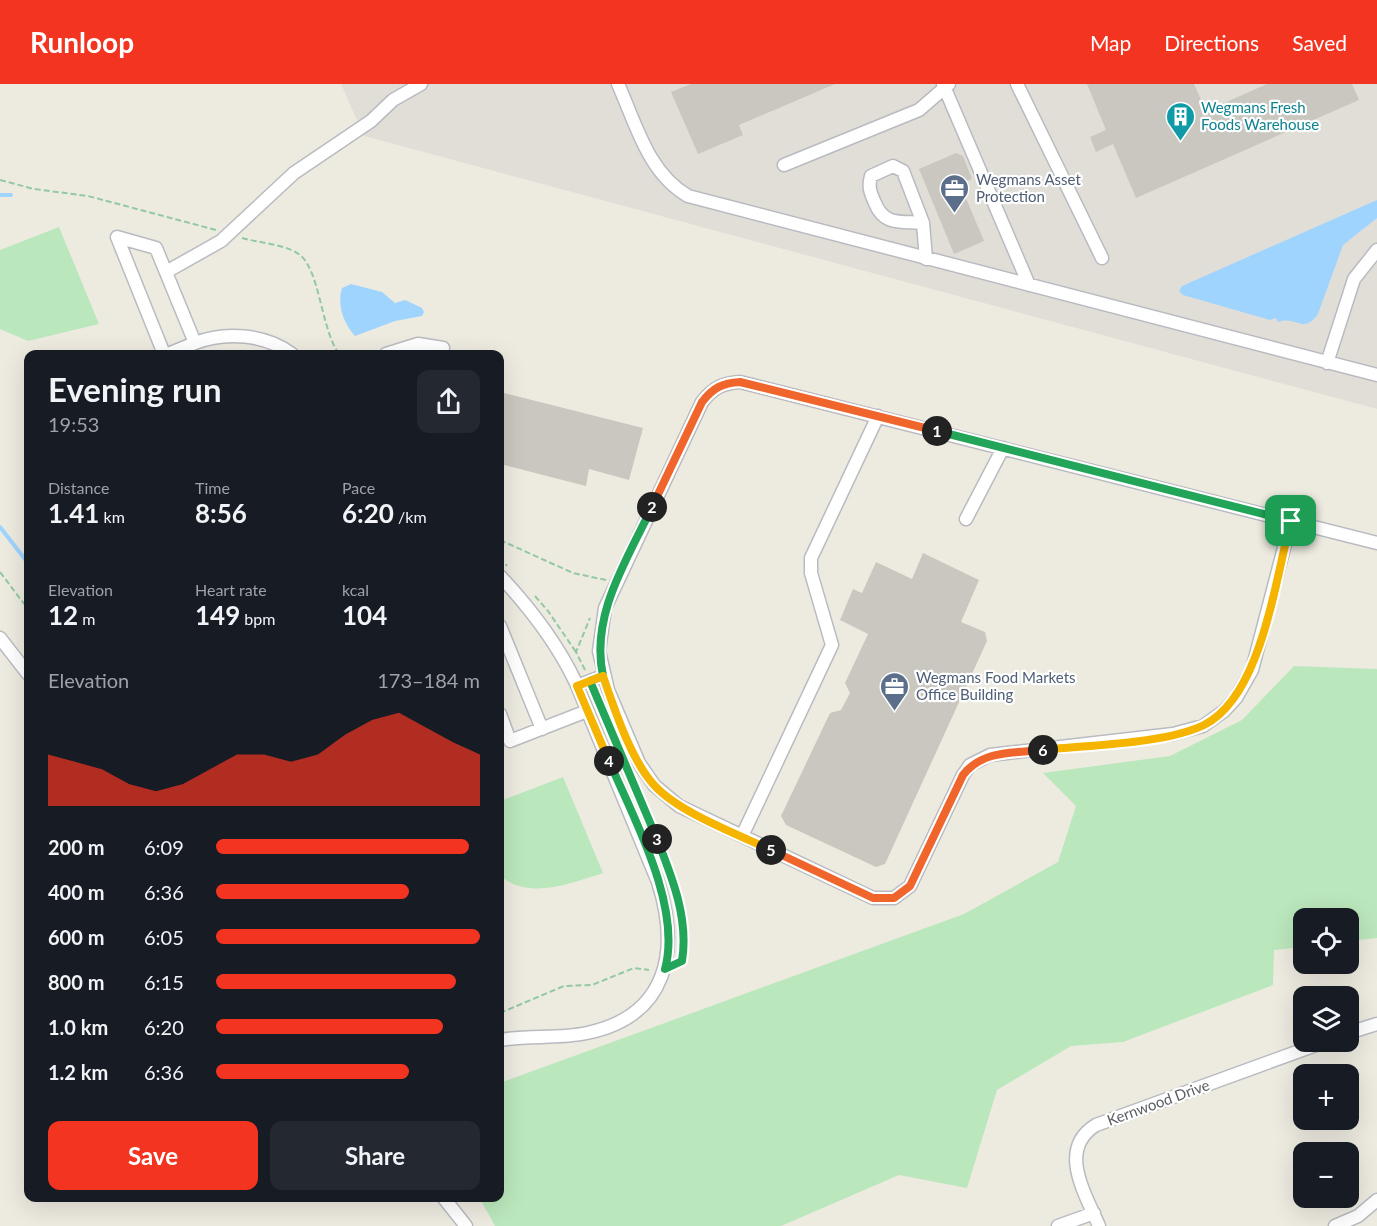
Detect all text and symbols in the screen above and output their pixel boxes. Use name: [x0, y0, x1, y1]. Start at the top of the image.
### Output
text: Runloop: [30, 25, 134, 59]
text: Map: [1090, 30, 1131, 55]
text: Directions: [1164, 30, 1259, 55]
text: Saved: [1292, 30, 1347, 55]
place label: Wegmans Fresh Foods Warehouse: [1201, 98, 1319, 133]
building icon: Wegmans Fresh Foods Warehouse: [1164, 100, 1196, 142]
place label: Wegmans Asset Protection: [976, 170, 1081, 205]
office icon: Wegmans Asset Protection: [939, 172, 971, 214]
text: Evening run: [48, 369, 222, 409]
button: share: [417, 370, 480, 433]
text: 19:53: [48, 412, 99, 436]
pin: 1: [922, 416, 952, 446]
text: 1: [932, 421, 942, 440]
text: Distance: [48, 478, 109, 497]
text: Time: [195, 478, 230, 497]
text: Pace: [342, 478, 375, 497]
pin: 2: [637, 492, 667, 522]
pin: [1265, 495, 1316, 546]
text: 1.41: [48, 497, 99, 529]
text: 8:56: [195, 497, 247, 529]
text: 6:20: [342, 497, 394, 529]
text: 2: [647, 497, 657, 516]
icon: arrive: [1274, 504, 1307, 537]
text: km: [99, 507, 125, 526]
text: /km: [394, 507, 427, 526]
text: Elevation: [48, 580, 113, 599]
text: Heart rate: [195, 580, 267, 599]
text: kcal: [342, 580, 369, 599]
text: 12: [48, 599, 78, 631]
text: 149: [195, 599, 240, 631]
text: 104: [342, 599, 387, 631]
text: m: [78, 609, 95, 628]
text: bpm: [240, 609, 275, 628]
text: Elevation: [48, 668, 129, 692]
text: 173–184 m: [377, 668, 480, 692]
place label: Wegmans Food Markets Office Building: [916, 668, 1076, 703]
office icon: Wegmans Food Markets Office Building: [879, 670, 911, 712]
pin: 6: [1028, 735, 1058, 765]
text: 6: [1038, 740, 1048, 759]
pin: 4: [594, 746, 624, 776]
text: 4: [604, 751, 614, 770]
pin: 3: [642, 824, 672, 854]
text: 3: [652, 829, 662, 848]
text: 200 m: [48, 835, 104, 859]
text: 6:09: [144, 835, 184, 859]
pin: 5: [756, 835, 786, 865]
text: 5: [766, 840, 776, 859]
text: 400 m: [48, 880, 104, 904]
text: 6:36: [144, 880, 184, 904]
map controls: [1293, 908, 1359, 1208]
button: locate: [1293, 908, 1359, 974]
text: 600 m: [48, 925, 104, 949]
text: 6:05: [144, 925, 184, 949]
text: 800 m: [48, 970, 104, 994]
text: 6:15: [144, 970, 184, 994]
button: layers: [1293, 986, 1359, 1052]
text: 1.0 km: [48, 1015, 108, 1039]
text: 6:20: [144, 1015, 184, 1039]
text: 1.2 km: [48, 1060, 108, 1084]
text: 6:36: [144, 1060, 184, 1084]
button: +: [1293, 1064, 1359, 1130]
street label: Kernwood Drive: [1104, 1075, 1212, 1129]
button: Save: [48, 1121, 258, 1190]
button: Share: [270, 1121, 480, 1190]
button: −: [1293, 1142, 1359, 1208]

